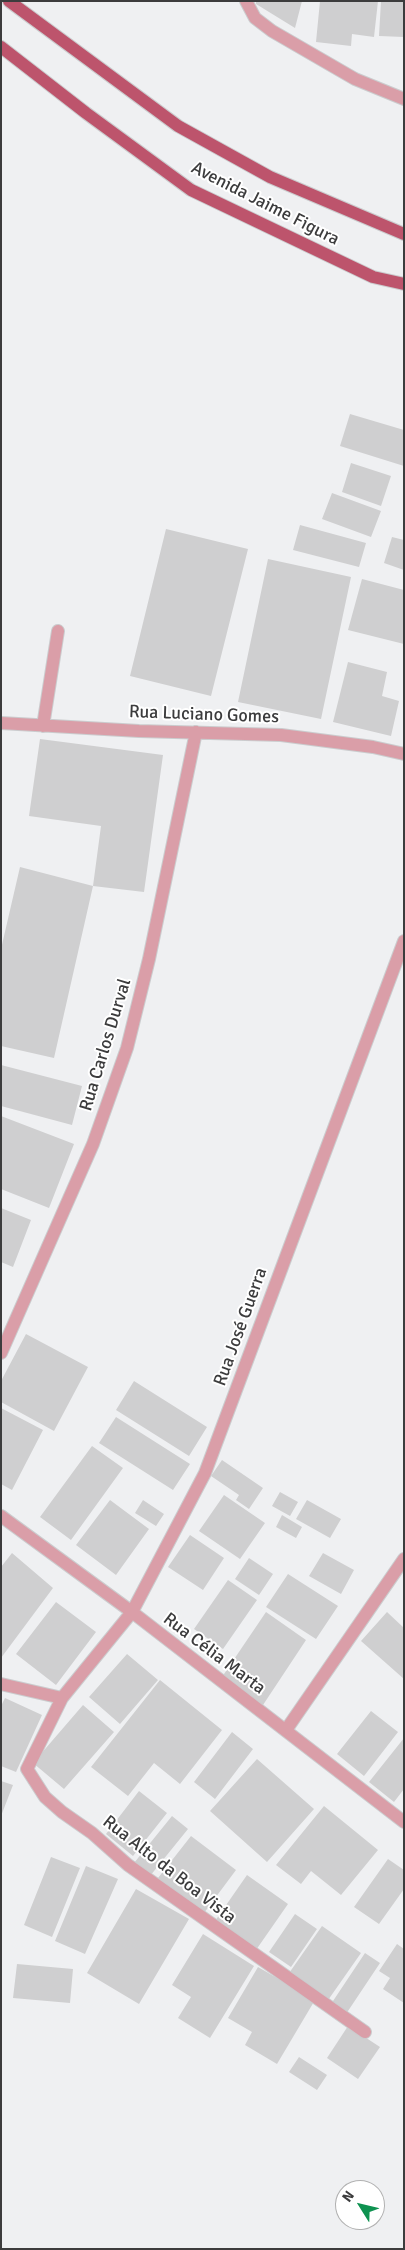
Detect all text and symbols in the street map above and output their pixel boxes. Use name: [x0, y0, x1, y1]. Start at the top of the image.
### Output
street label: Avenida Jaime Figura: [187, 157, 343, 251]
street label: Rua Luciano Gomes: [129, 702, 279, 728]
street label: Rua Carlos Durval: [76, 976, 136, 1114]
street label: Rua José Guerra: [210, 1265, 272, 1389]
street label: Rua Célia Marta: [159, 1609, 269, 1699]
street label: Rua Alto da Boa Vista: [98, 1811, 240, 1929]
north arrow: [335, 2180, 385, 2230]
text: N: [339, 2188, 358, 2205]

